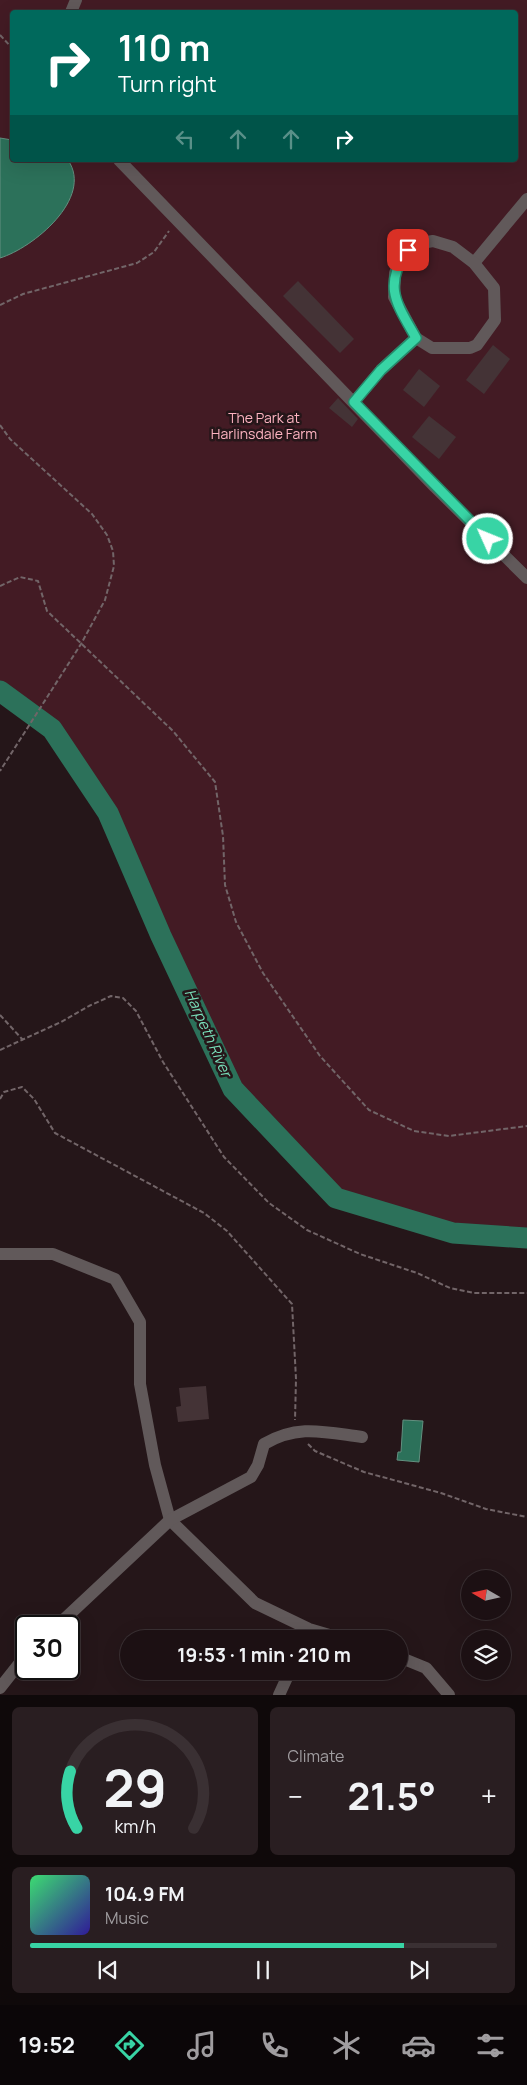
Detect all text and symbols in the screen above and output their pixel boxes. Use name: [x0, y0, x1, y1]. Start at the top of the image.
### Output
text: 110 m: [118, 24, 210, 72]
icon: right: [35, 30, 100, 95]
text: Turn right: [118, 69, 216, 99]
icon: left: [171, 125, 199, 153]
icon: ahead: [224, 125, 252, 153]
icon: ahead: [277, 125, 305, 153]
icon: right: [330, 125, 358, 153]
pin: [387, 229, 429, 271]
icon: arrive: [394, 236, 422, 264]
park label: The Park at Harlinsdale Farm: [211, 408, 317, 443]
position arrow: [461, 512, 513, 564]
water label: Harpeth River: [180, 986, 238, 1082]
north arrow: [461, 1570, 511, 1620]
map controls: [461, 1570, 511, 1680]
speed limit sign: 30: [15, 1615, 80, 1680]
button: layers: [461, 1630, 511, 1680]
text: 19:53 · 1 min · 210 m: [177, 1642, 351, 1668]
text: Climate: [288, 1745, 344, 1767]
text: 29: [103, 1752, 166, 1823]
text: 21.5°: [347, 1769, 436, 1821]
text: −: [288, 1777, 303, 1815]
text: +: [481, 1777, 497, 1815]
text: km/h: [114, 1814, 156, 1838]
text: 104.9 FM: [105, 1881, 185, 1907]
text: Music: [105, 1907, 149, 1929]
icon: previous: [94, 1956, 122, 1984]
icon: pause: [249, 1956, 277, 1984]
icon: next: [405, 1956, 433, 1984]
icon: directions: [112, 2028, 147, 2063]
icon: music: [184, 2028, 219, 2063]
icon: phone: [257, 2028, 292, 2063]
icon: climate: [329, 2028, 364, 2063]
icon: car: [401, 2028, 436, 2063]
icon: filters: [473, 2028, 508, 2063]
text: 19:52: [19, 2030, 75, 2060]

